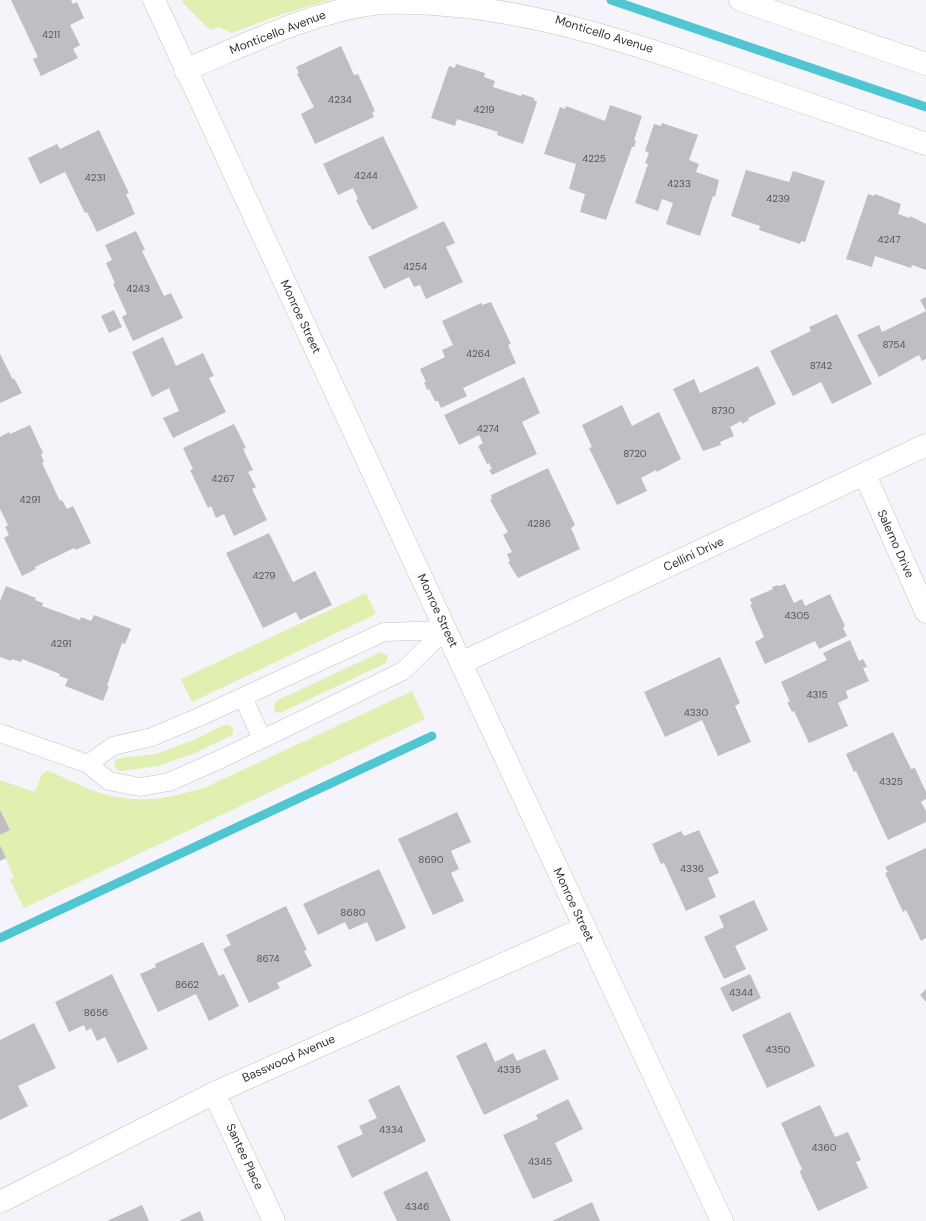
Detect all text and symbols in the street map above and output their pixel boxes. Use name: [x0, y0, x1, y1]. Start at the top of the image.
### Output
street label: Monticello Avenue: [228, 8, 328, 58]
street label: Monticello Avenue: [553, 13, 655, 57]
house number: 4211: [42, 29, 60, 41]
house number: 4234: [328, 94, 352, 106]
house number: 4219: [473, 104, 495, 116]
house number: 4225: [582, 153, 606, 165]
house number: 4244: [354, 170, 378, 182]
house number: 4231: [85, 172, 105, 184]
house number: 4233: [667, 178, 691, 190]
house number: 4239: [766, 193, 790, 205]
house number: 4247: [877, 234, 901, 246]
house number: 4254: [403, 261, 427, 273]
street label: Monroe Street: [277, 278, 323, 356]
house number: 4243: [126, 283, 150, 295]
house number: 8754: [882, 339, 906, 351]
house number: 4264: [466, 348, 490, 360]
house number: 8742: [810, 360, 832, 372]
house number: 8730: [711, 405, 735, 417]
house number: 4274: [477, 423, 499, 435]
house number: 8720: [623, 448, 647, 460]
house number: 4267: [211, 473, 235, 485]
house number: 4291: [20, 494, 40, 506]
street label: Salerno Drive: [874, 508, 916, 580]
house number: 4286: [527, 518, 551, 530]
street label: Cellini Drive: [661, 535, 727, 575]
house number: 4279: [252, 570, 276, 582]
street label: Monroe Street: [414, 572, 460, 650]
house number: 4305: [785, 610, 809, 622]
house number: 4291: [51, 638, 71, 650]
house number: 4315: [806, 689, 828, 701]
house number: 4330: [684, 707, 708, 719]
house number: 4325: [879, 776, 903, 788]
house number: 8690: [418, 854, 444, 866]
house number: 4336: [680, 863, 704, 875]
street label: Monroe Street: [550, 866, 596, 944]
house number: 8680: [340, 907, 366, 919]
house number: 8674: [257, 953, 279, 965]
house number: 8662: [175, 979, 199, 991]
house number: 4344: [729, 987, 753, 999]
house number: 8656: [84, 1007, 108, 1019]
street label: Basswood Avenue: [240, 1032, 338, 1086]
house number: 4350: [766, 1044, 790, 1056]
house number: 4335: [497, 1064, 521, 1076]
street label: Santee Place: [222, 1122, 266, 1192]
house number: 4334: [379, 1124, 403, 1136]
house number: 4360: [811, 1142, 837, 1154]
house number: 4345: [528, 1156, 552, 1168]
house number: 4346: [405, 1201, 429, 1213]

